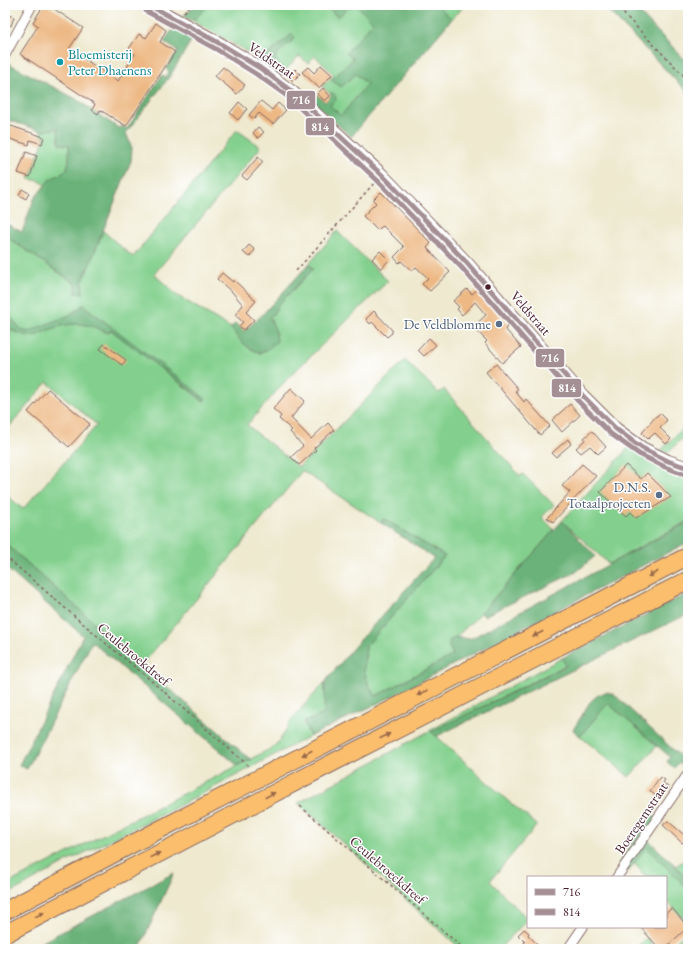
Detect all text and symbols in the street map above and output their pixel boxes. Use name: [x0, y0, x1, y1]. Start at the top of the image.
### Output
street label: Veldstraat: [245, 38, 300, 83]
place label: Bloemisterij Peter Dhaenens: [68, 45, 152, 79]
marker: Bloemisterij Peter Dhaenens: [55, 57, 65, 67]
line badge: 716: [286, 90, 316, 110]
text: 716: [292, 93, 310, 107]
line badge: 814: [305, 117, 335, 136]
text: 814: [311, 120, 329, 134]
unlabelled marker: [483, 282, 493, 292]
street label: Veldstraat: [507, 287, 556, 339]
place label: De Veldblomme: [404, 315, 492, 333]
marker: De Veldblomme: [494, 319, 504, 329]
line badge: 716: [535, 348, 565, 368]
text: 716: [541, 351, 559, 365]
line badge: 814: [551, 378, 582, 398]
text: 814: [558, 381, 576, 395]
place label: D.N.S. Totaalprojecten: [567, 478, 652, 512]
marker: D.N.S. Totaalprojecten: [654, 490, 664, 500]
one-way arrow: [648, 571, 659, 577]
street label: Ceulebroekdreef: [94, 618, 175, 691]
one-way arrow: [532, 630, 544, 637]
one-way arrow: [417, 690, 428, 697]
one-way arrow: [380, 732, 391, 739]
one-way arrow: [301, 750, 313, 757]
street label: Boeregemstraat: [611, 778, 672, 857]
one-way arrow: [264, 792, 276, 798]
street label: Ceulebroeckdreef: [346, 832, 431, 909]
one-way arrow: [149, 852, 160, 858]
legend: [527, 876, 667, 928]
text: 716: [563, 884, 581, 900]
text: 814: [563, 904, 581, 920]
one-way arrow: [33, 912, 45, 918]

